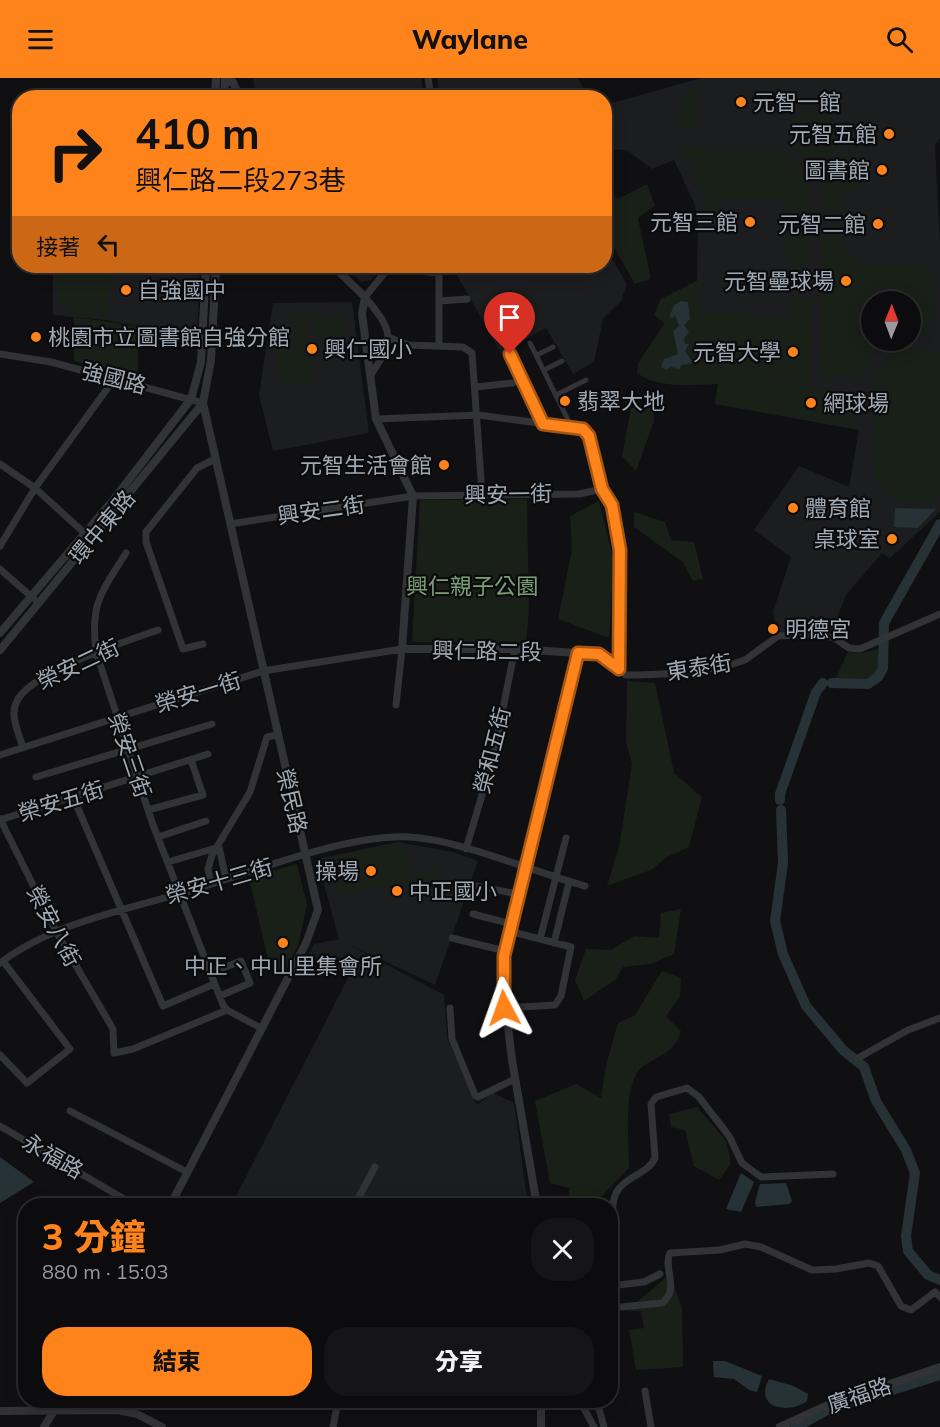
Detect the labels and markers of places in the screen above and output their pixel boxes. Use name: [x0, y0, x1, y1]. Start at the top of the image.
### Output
place label: 元智一館: [753, 88, 841, 116]
marker: 元智一館: [734, 95, 748, 109]
place label: 元智五館: [789, 120, 877, 148]
marker: 元智五館: [882, 127, 896, 141]
place label: 圖書館: [804, 156, 870, 184]
marker: 圖書館: [875, 163, 889, 177]
place label: 元智三館: [650, 208, 738, 236]
place label: 元智二館: [778, 210, 866, 238]
marker: 元智三館: [743, 215, 757, 229]
marker: 元智二館: [871, 217, 885, 231]
place label: 元智壘球場: [724, 267, 834, 295]
marker: 元智壘球場: [839, 274, 853, 288]
place label: 自強國中: [138, 276, 226, 304]
marker: 自強國中: [119, 283, 133, 297]
pin: [484, 292, 535, 354]
place label: 桃園市立圖書館自強分館: [48, 323, 290, 351]
marker: 桃園市立圖書館自強分館: [29, 330, 43, 344]
place label: 興仁國小: [324, 335, 412, 363]
place label: 元智大學: [693, 338, 781, 366]
marker: 興仁國小: [305, 342, 319, 356]
marker: 元智大學: [786, 345, 800, 359]
place label: 翡翠大地: [577, 387, 665, 415]
place label: 網球場: [823, 389, 889, 417]
marker: 翡翠大地: [558, 394, 572, 408]
marker: 網球場: [804, 396, 818, 410]
place label: 元智生活會館: [300, 451, 432, 479]
marker: 元智生活會館: [437, 458, 451, 472]
place label: 體育館: [805, 494, 871, 522]
marker: 體育館: [786, 501, 800, 515]
place label: 桌球室: [814, 525, 880, 553]
marker: 桌球室: [885, 532, 899, 546]
place label: 明德宮: [785, 615, 851, 643]
marker: 明德宮: [766, 622, 780, 636]
place label: 操場: [315, 857, 359, 885]
marker: 操場: [364, 864, 378, 878]
place label: 中正國小: [409, 877, 497, 905]
marker: 中正國小: [390, 884, 404, 898]
marker: 中正、中山里集會所: [276, 936, 290, 950]
place label: 中正、中山里集會所: [184, 952, 382, 980]

